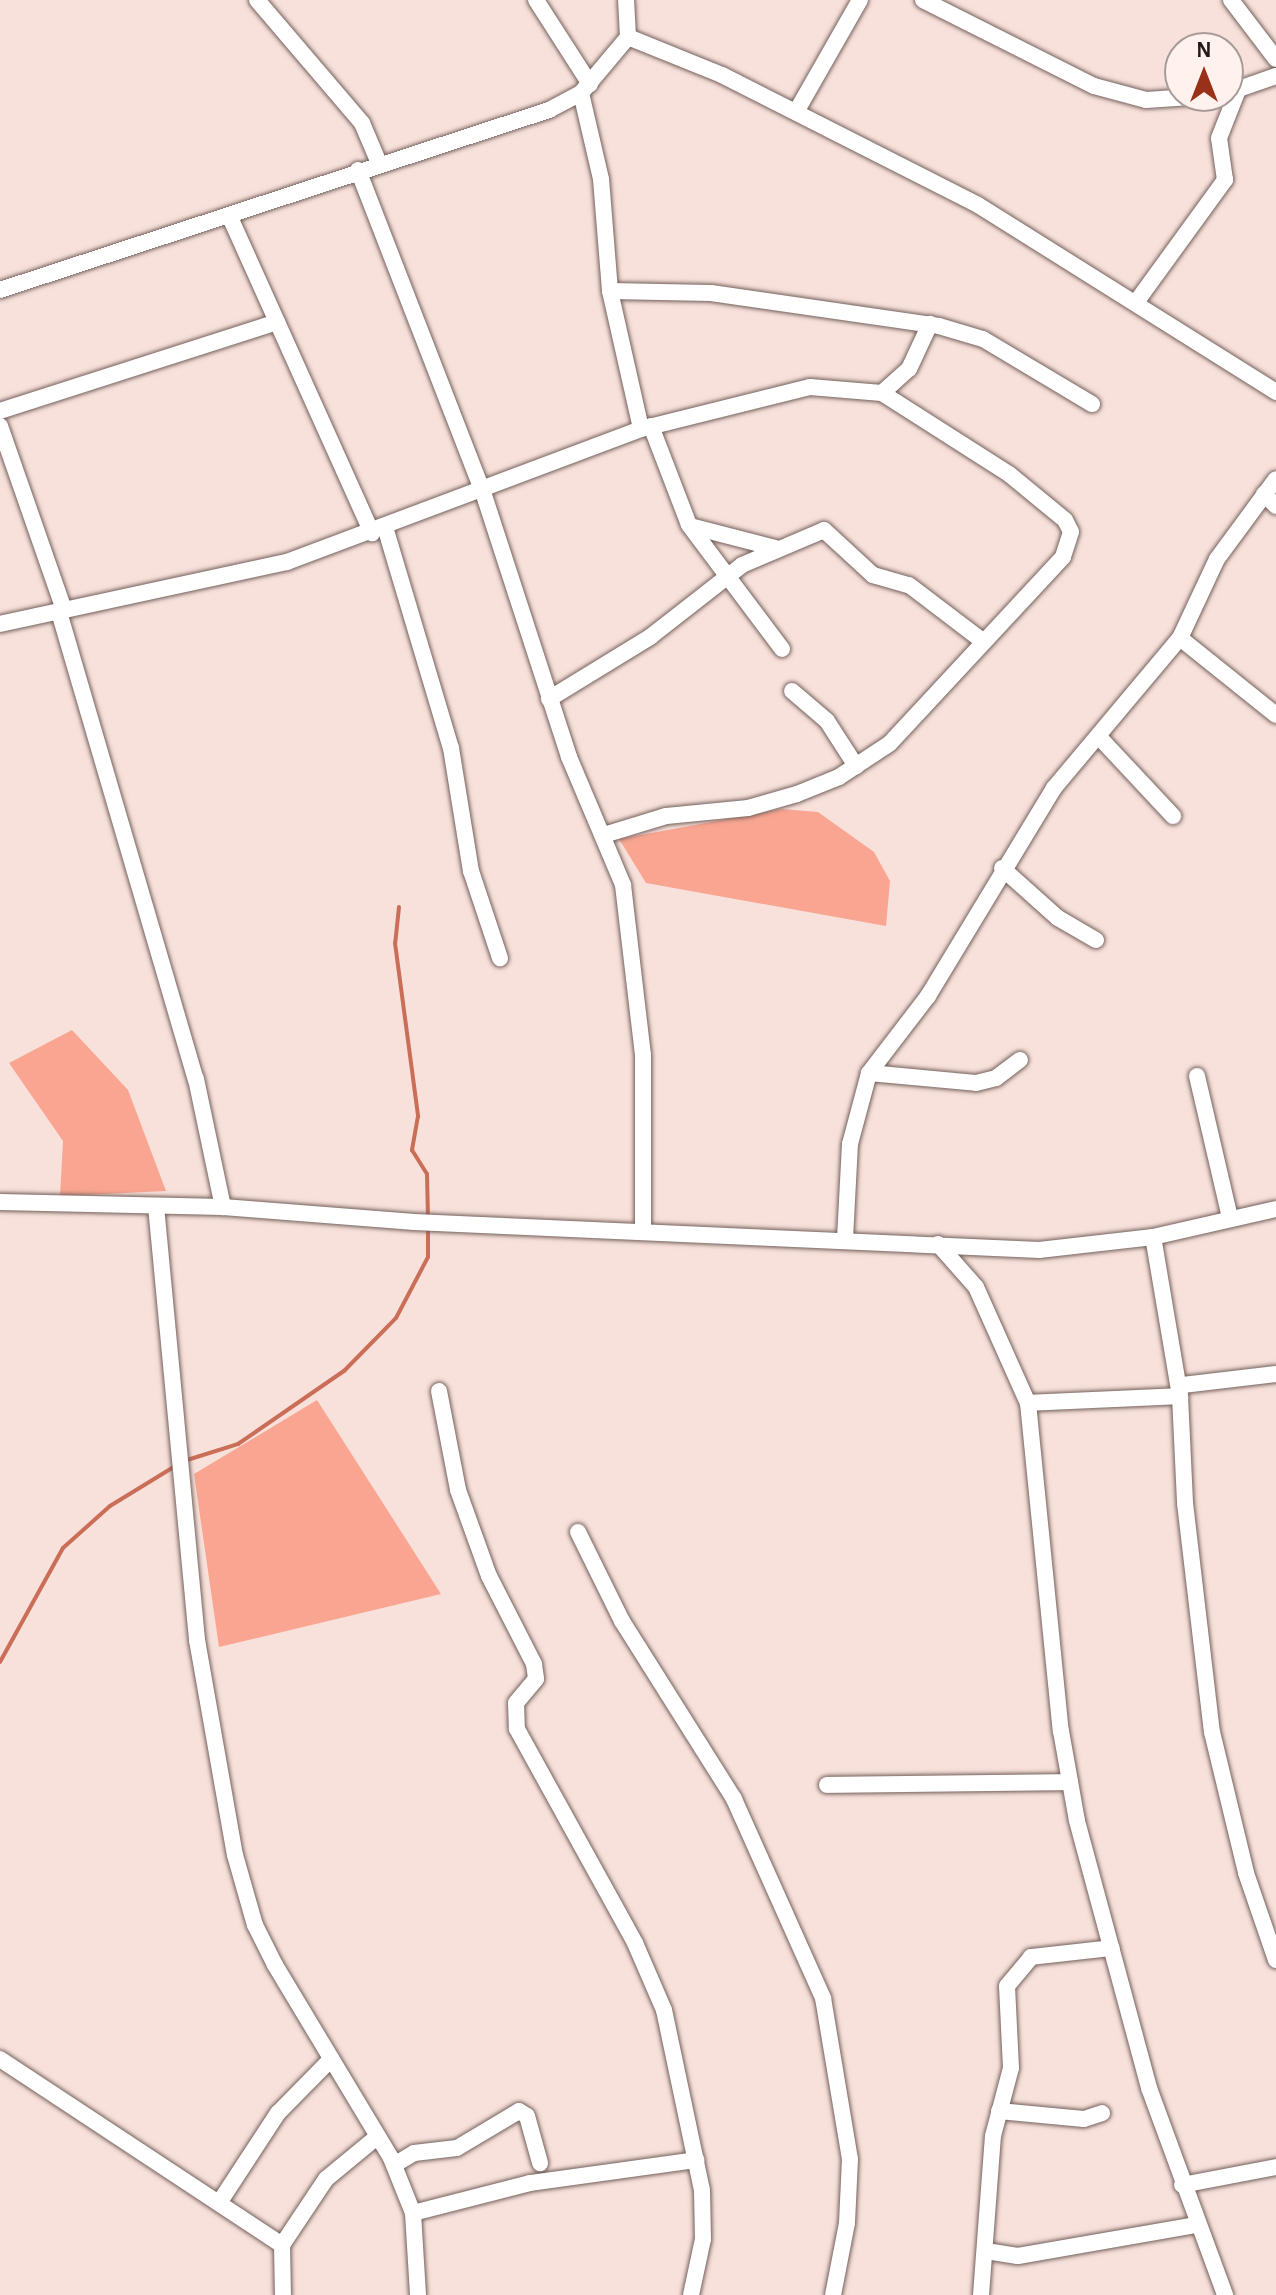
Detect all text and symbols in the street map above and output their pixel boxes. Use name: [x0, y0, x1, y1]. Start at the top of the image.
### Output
north arrow: [1164, 32, 1244, 112]
text: N: [1196, 39, 1212, 61]

